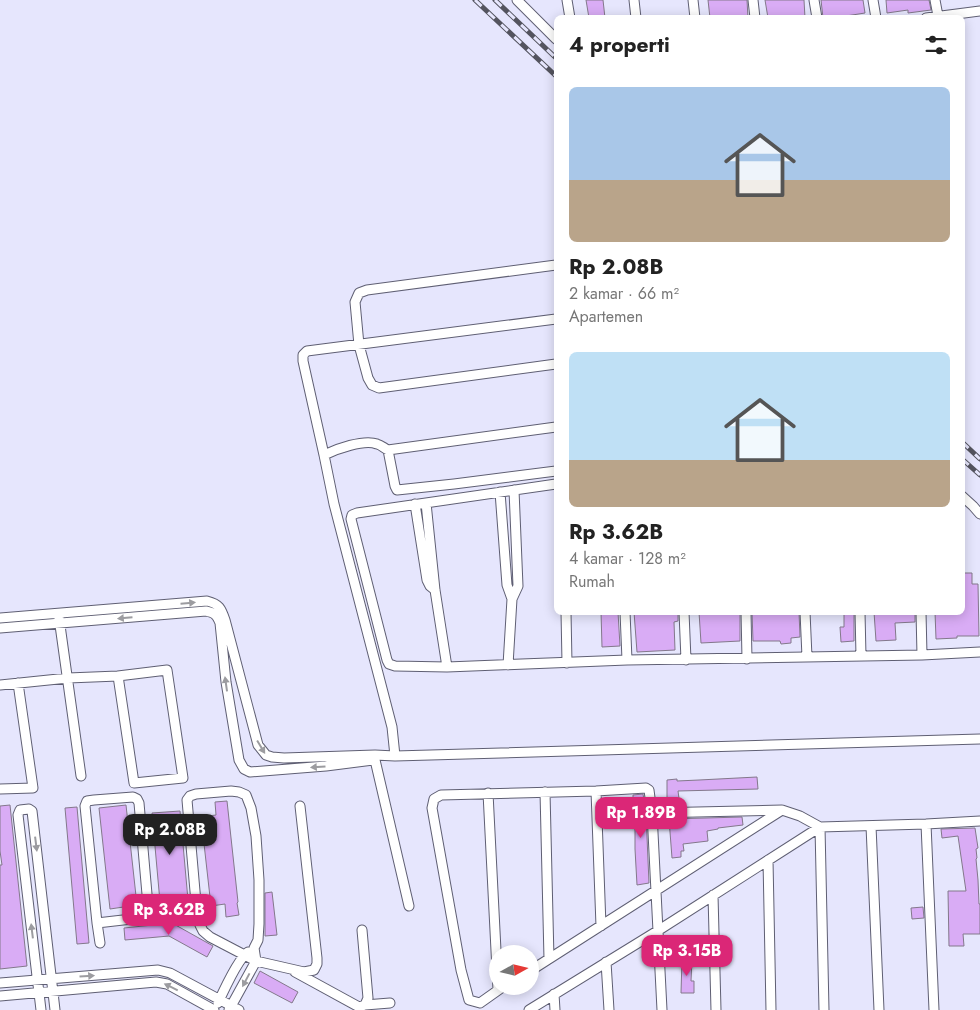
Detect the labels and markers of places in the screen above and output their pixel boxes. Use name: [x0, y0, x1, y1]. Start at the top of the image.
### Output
pin: Rp 1.89B: [589, 796, 693, 839]
pin: Rp 2.08B: [118, 814, 222, 856]
pin: Rp 3.62B: [117, 894, 221, 936]
pin: Rp 3.15B: [635, 934, 739, 977]

